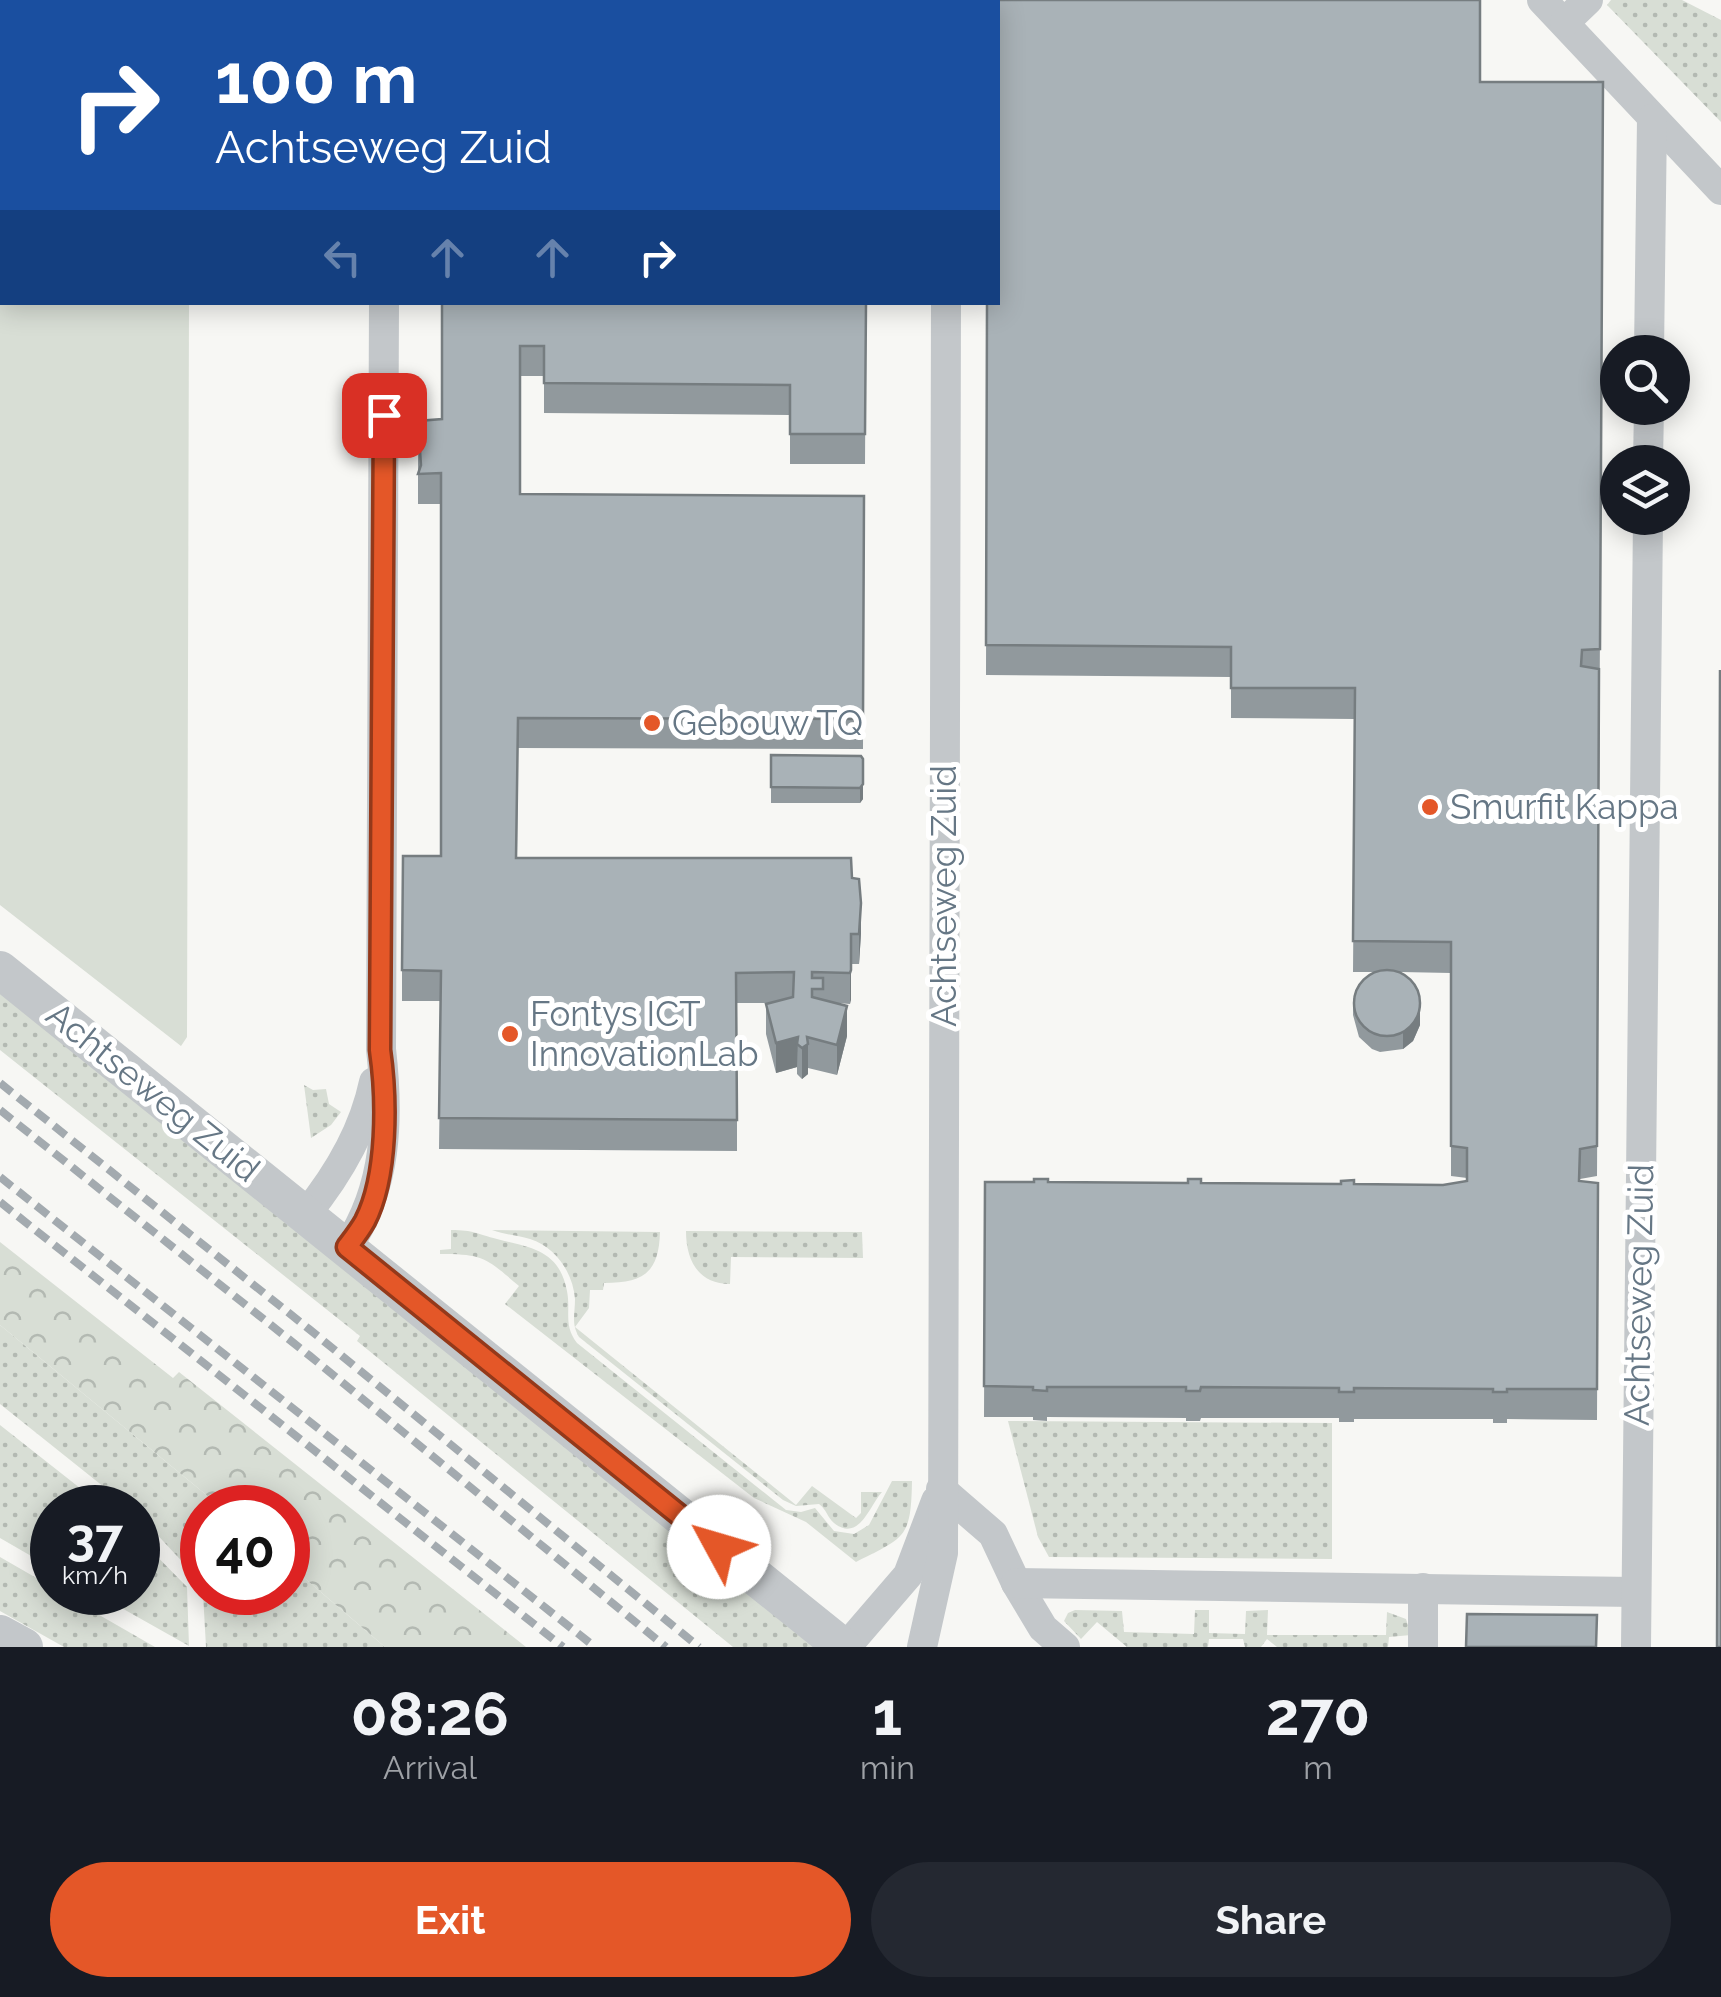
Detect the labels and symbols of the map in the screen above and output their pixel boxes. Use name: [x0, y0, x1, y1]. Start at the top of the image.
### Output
pin: [342, 373, 427, 458]
place label: Gebouw TQ: [672, 702, 863, 743]
marker: Gebouw TQ: [641, 712, 663, 734]
street label: Achtseweg Zuid: [923, 765, 964, 1027]
place label: Smurfit Kappa: [1450, 786, 1679, 827]
marker: Smurfit Kappa: [1419, 796, 1441, 818]
street label: Achtseweg Zuid: [39, 993, 268, 1190]
place label: Fontys ICT InnovationLab: [530, 993, 758, 1074]
marker: Fontys ICT InnovationLab: [499, 1023, 521, 1045]
street label: Achtseweg Zuid: [1616, 1164, 1661, 1426]
speed limit sign: 40: [180, 1485, 310, 1615]
position arrow: [667, 1495, 771, 1599]

